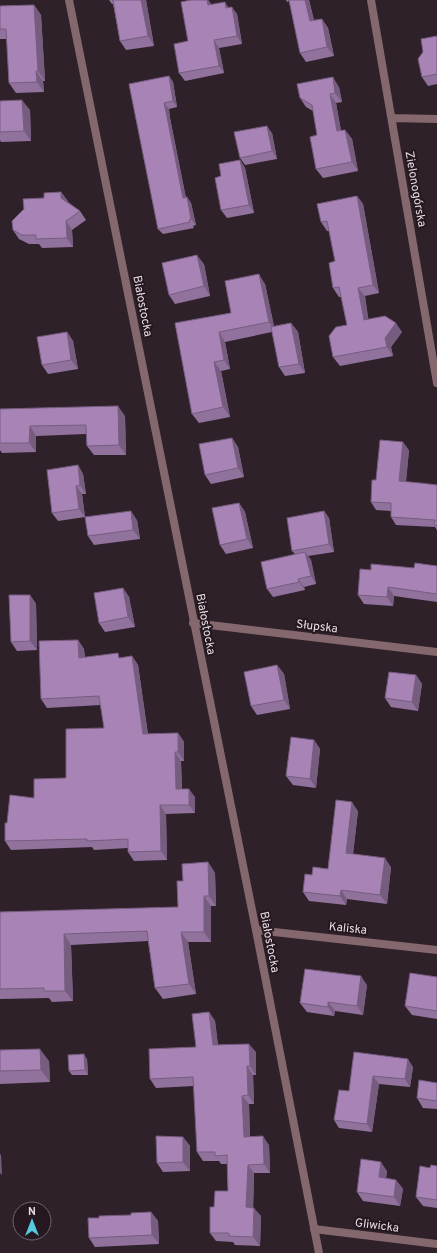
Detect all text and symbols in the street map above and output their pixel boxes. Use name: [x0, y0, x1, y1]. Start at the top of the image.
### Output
street label: Zielonogórska: [400, 150, 430, 228]
street label: Białostocka: [128, 274, 156, 338]
street label: Białostocka: [191, 592, 219, 656]
street label: Słupska: [295, 617, 339, 637]
street label: Białostocka: [255, 910, 283, 974]
street label: Kaliska: [328, 919, 368, 939]
north arrow: [12, 1201, 52, 1241]
text: N: [28, 1205, 36, 1219]
street label: Gliwicka: [354, 1215, 400, 1237]

